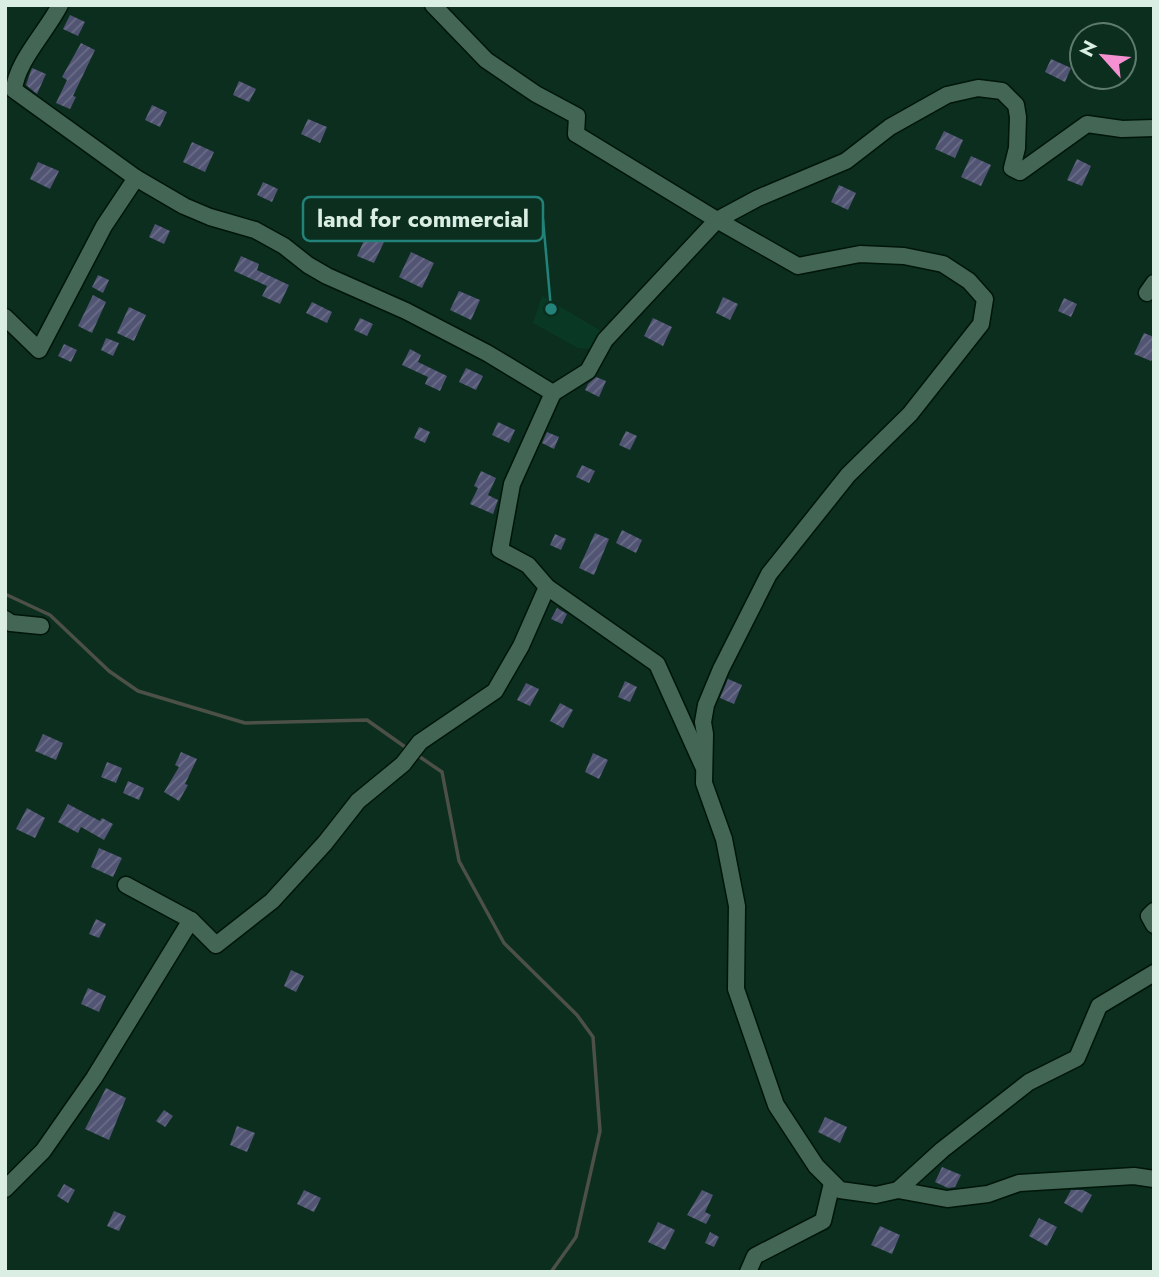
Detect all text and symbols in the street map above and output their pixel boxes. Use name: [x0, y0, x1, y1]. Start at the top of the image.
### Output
north arrow: [1068, 21, 1138, 91]
text: N: [1073, 36, 1104, 61]
callout: land for commercial: [303, 197, 543, 241]
text: land for commercial: [317, 202, 529, 236]

